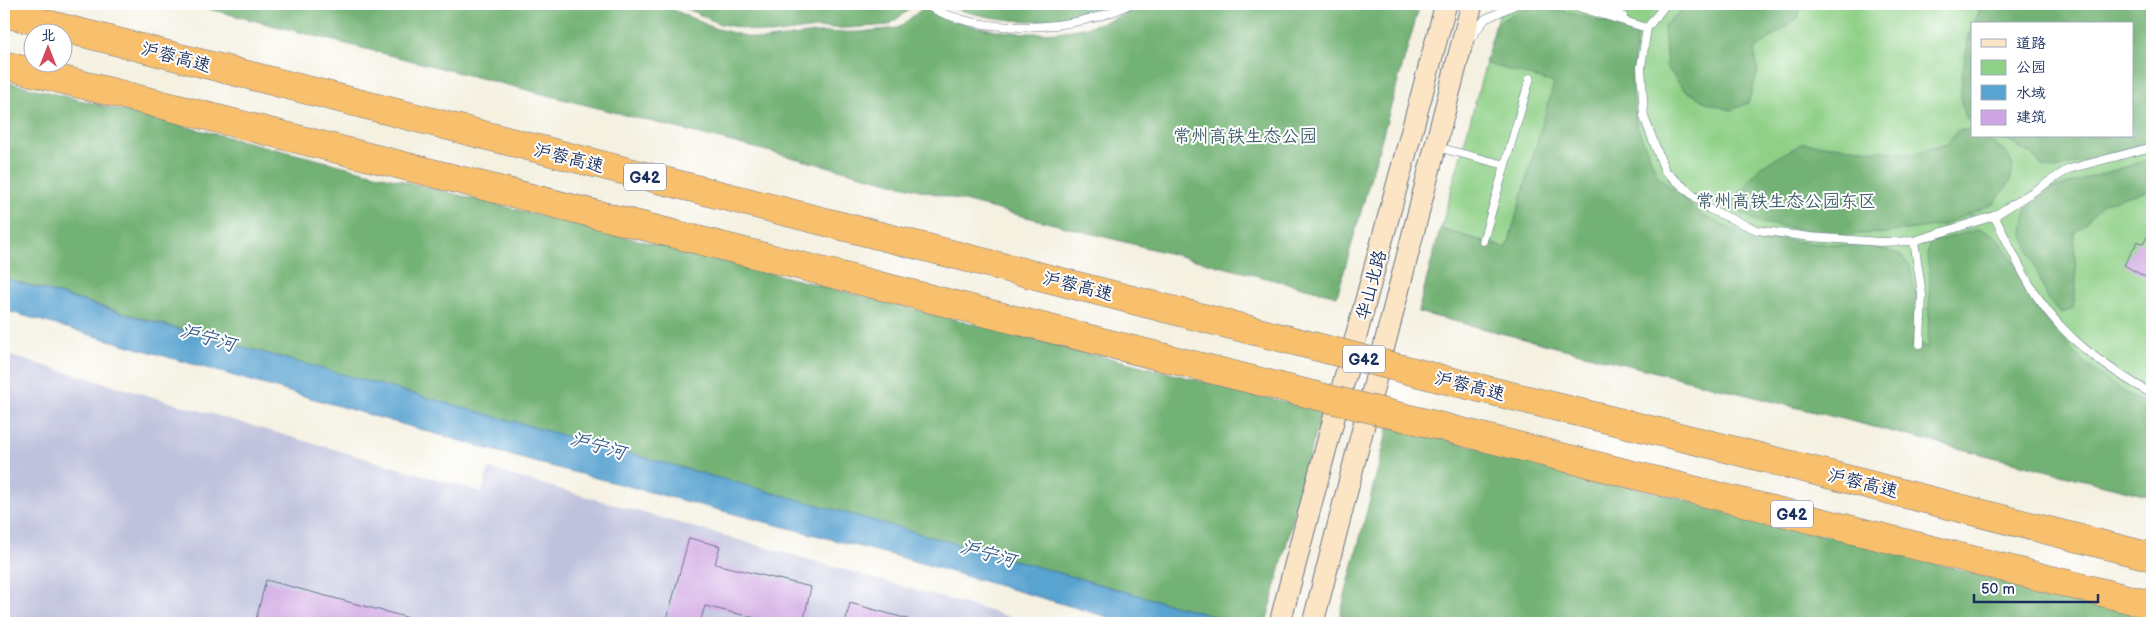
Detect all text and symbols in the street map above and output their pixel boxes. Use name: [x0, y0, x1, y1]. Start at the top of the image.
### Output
north arrow: [22, 22, 72, 72]
legend: [1971, 22, 2134, 138]
text: 北: [41, 27, 55, 44]
text: 道路: [2016, 34, 2046, 53]
street label: 沪蓉高速: [138, 38, 213, 77]
text: 公园: [2016, 58, 2046, 77]
text: 水域: [2016, 84, 2046, 103]
text: 建筑: [2016, 108, 2046, 127]
park label: 常州高铁生态公园: [1173, 126, 1317, 147]
street label: 沪蓉高速: [531, 140, 606, 177]
road number: G42: [624, 163, 666, 190]
park label: 常州高铁生态公园东区: [1696, 191, 1876, 212]
street label: 华山北路: [1352, 248, 1391, 323]
street label: 沪蓉高速: [1040, 268, 1115, 305]
water label: 沪宁河: [177, 320, 241, 358]
road number: G42: [1343, 346, 1385, 372]
street label: 沪蓉高速: [1432, 368, 1507, 405]
water label: 沪宁河: [567, 428, 631, 466]
street label: 沪蓉高速: [1825, 465, 1900, 502]
road number: G42: [1771, 500, 1813, 528]
water label: 沪宁河: [957, 536, 1021, 574]
scale bar: [1974, 572, 2097, 604]
text: 50 m: [1981, 580, 2015, 599]

